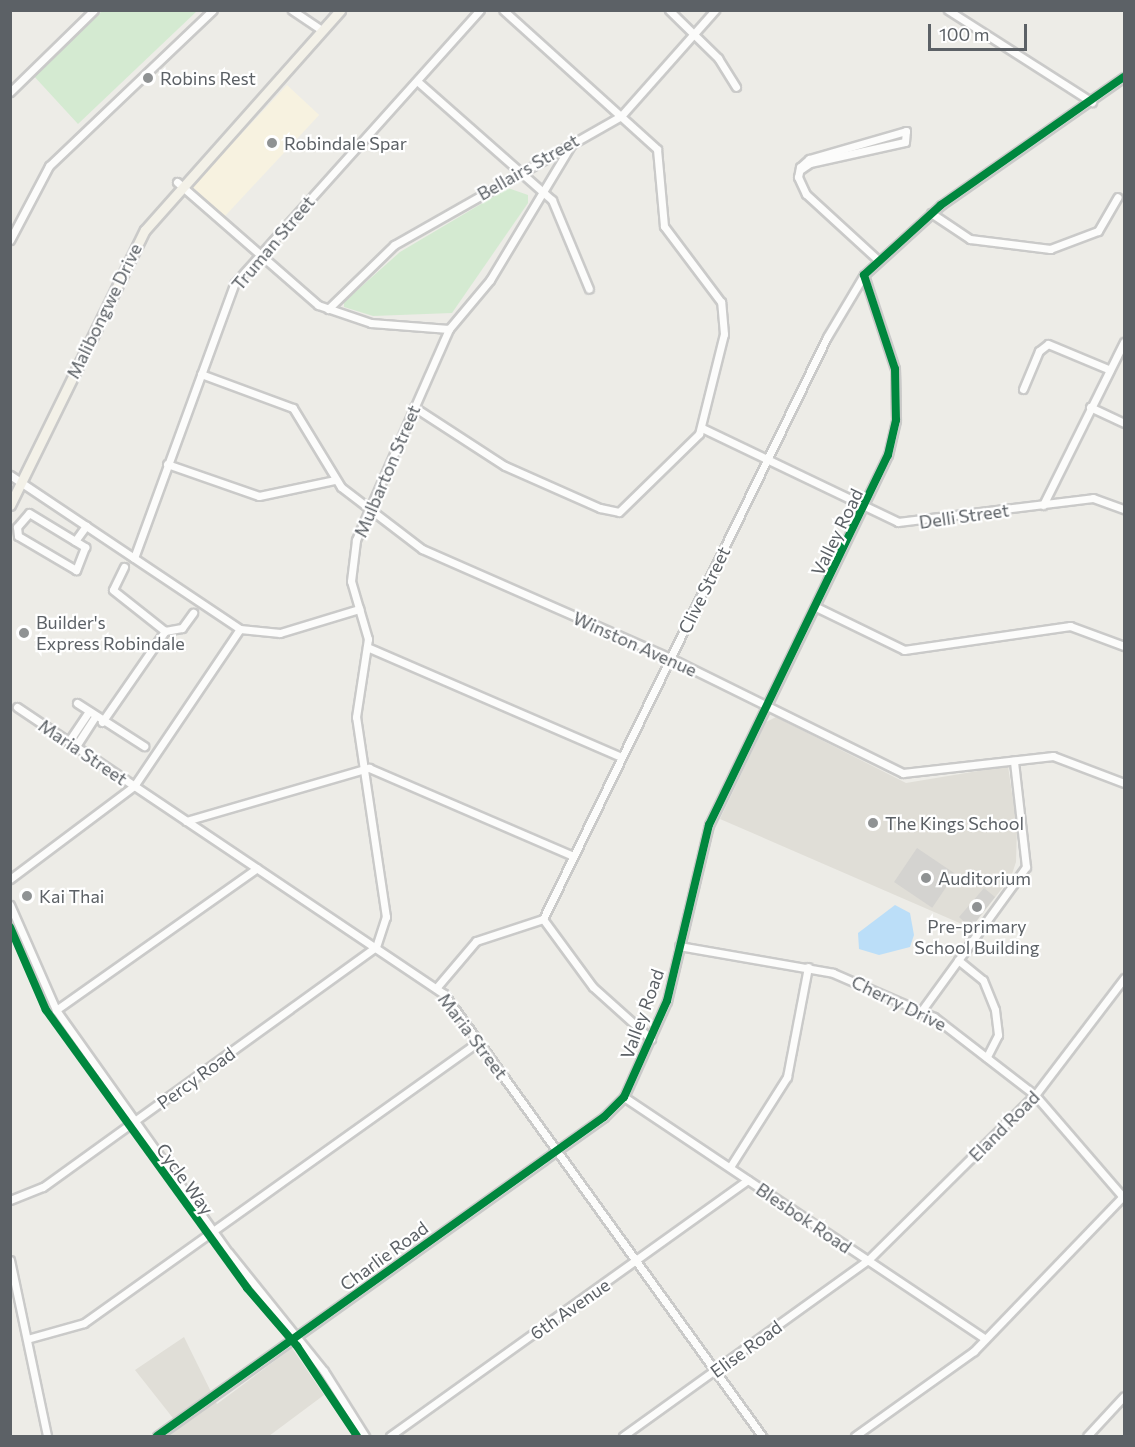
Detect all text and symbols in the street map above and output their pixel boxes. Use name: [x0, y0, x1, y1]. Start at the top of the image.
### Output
scale bar: [931, 12, 1030, 50]
text: 100 m: [939, 23, 989, 45]
place label: Robins Rest: [160, 67, 256, 89]
marker: Robins Rest: [141, 71, 155, 85]
street label: Bellairs Street: [473, 129, 583, 205]
place label: Robindale Spar: [284, 132, 407, 154]
marker: Robindale Spar: [265, 136, 279, 150]
street label: Truman Street: [227, 191, 319, 295]
street label: Malibongwe Drive: [62, 240, 146, 382]
street label: Mulbarton Street: [349, 402, 425, 540]
street label: Valley Road: [807, 485, 867, 579]
street label: Delli Street: [918, 499, 1010, 533]
street label: Clive Street: [674, 543, 734, 637]
street label: Winston Avenue: [570, 607, 700, 681]
place label: Builder's Express Robindale: [36, 612, 185, 654]
marker: Builder's Express Robindale: [17, 626, 31, 640]
street label: Maria Street: [35, 715, 131, 789]
place label: The Kings School: [885, 812, 1024, 834]
marker: The Kings School: [866, 816, 880, 830]
place label: Auditorium: [938, 867, 1031, 889]
marker: Auditorium: [919, 871, 933, 885]
place label: Kai Thai: [39, 885, 104, 907]
marker: Kai Thai: [20, 889, 34, 903]
marker: Pre-primary School Building: [970, 900, 984, 914]
place label: Pre-primary School Building: [914, 916, 1040, 958]
street label: Valley Road: [616, 966, 668, 1062]
street label: Cherry Drive: [848, 971, 950, 1035]
street label: Maria Street: [434, 989, 512, 1083]
street label: Percy Road: [153, 1043, 239, 1113]
street label: Eland Road: [964, 1086, 1044, 1166]
street label: Cycle Way: [152, 1139, 218, 1219]
street label: Blesbok Road: [752, 1178, 856, 1258]
street label: Charlie Road: [336, 1217, 432, 1295]
street label: 6th Avenue: [526, 1274, 614, 1344]
street label: Elise Road: [706, 1316, 786, 1382]

